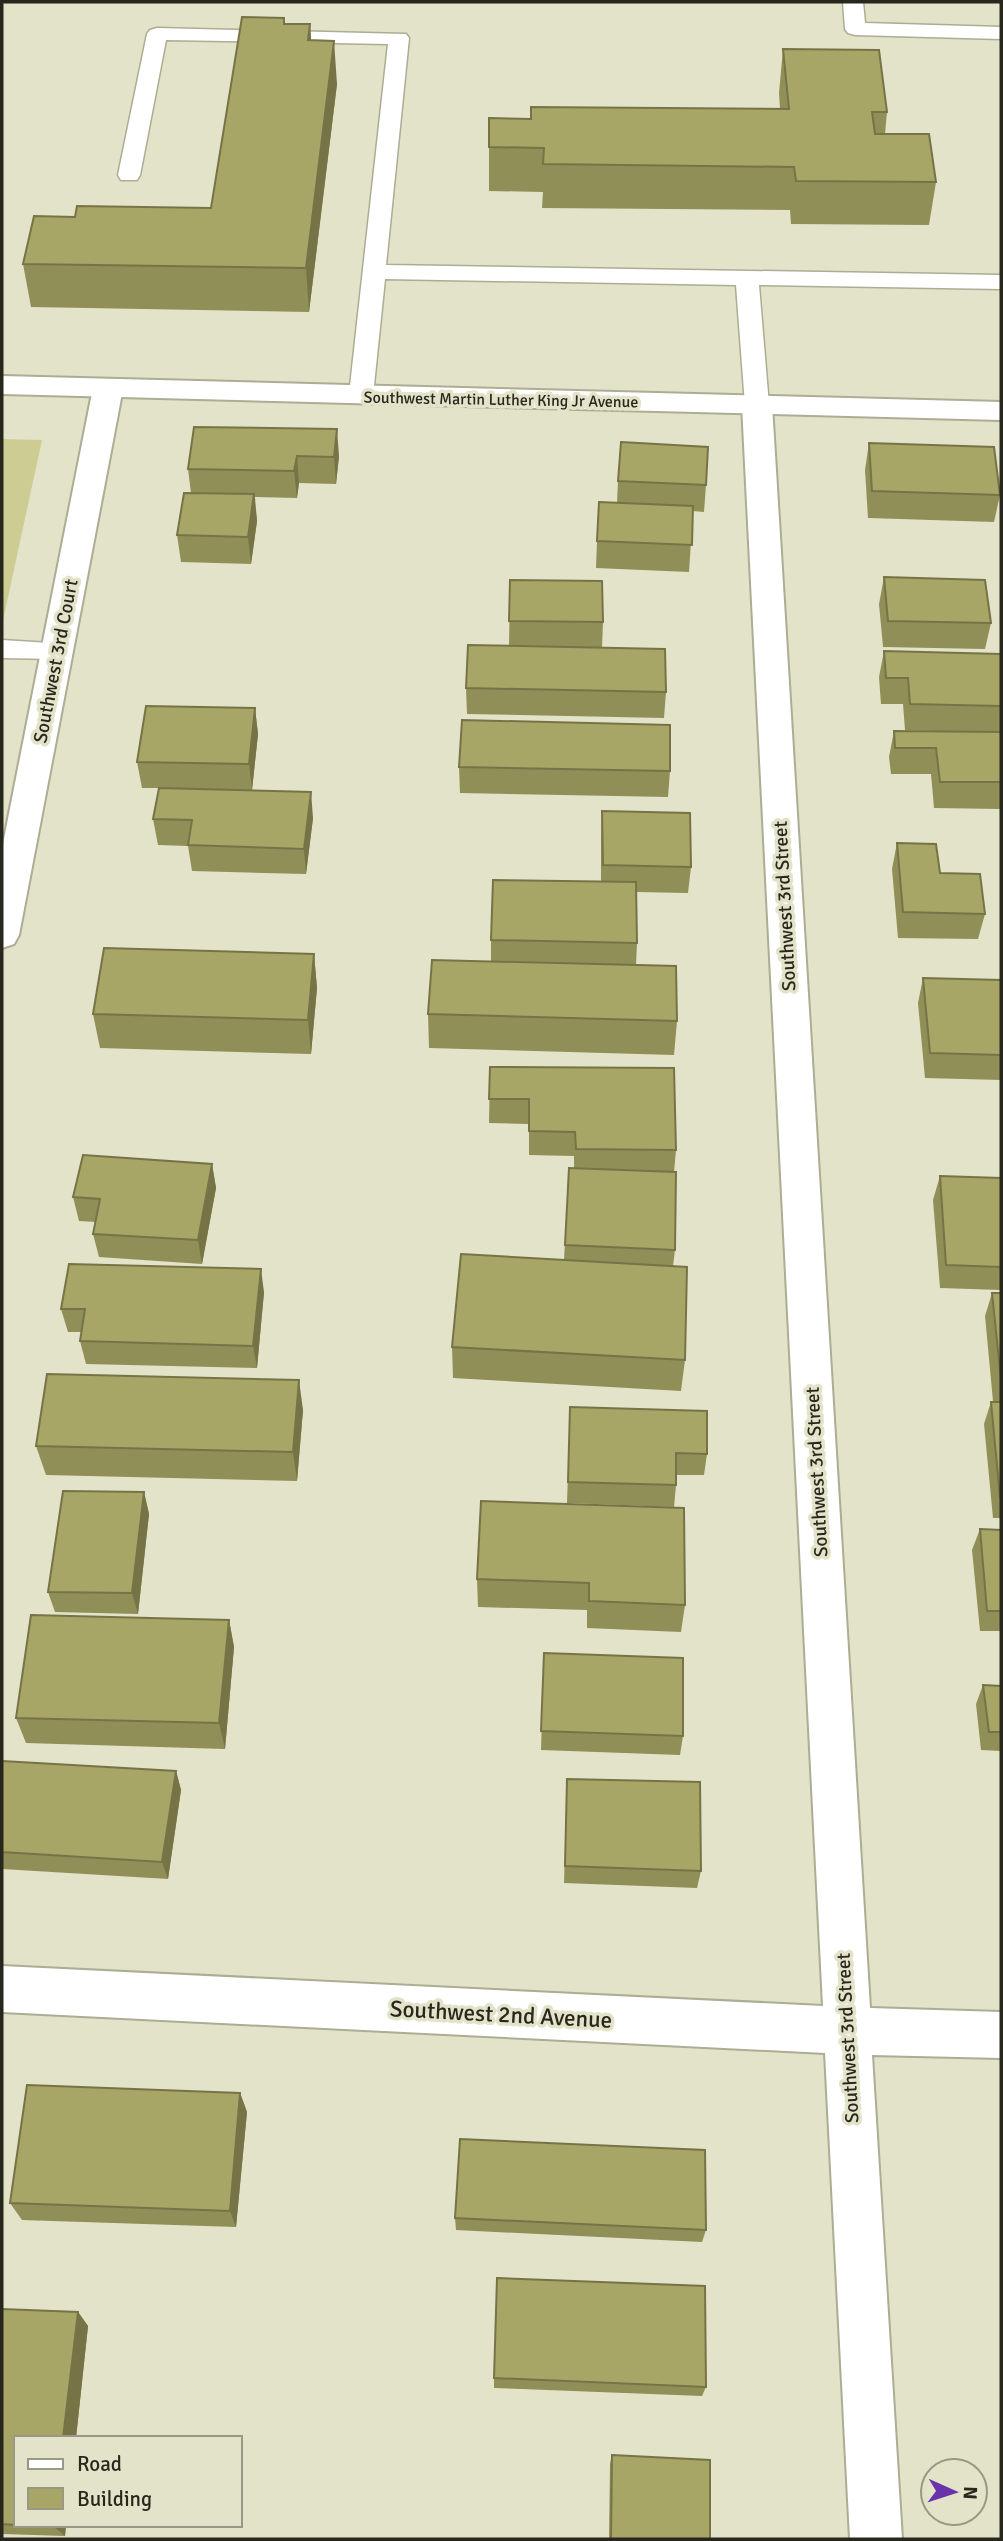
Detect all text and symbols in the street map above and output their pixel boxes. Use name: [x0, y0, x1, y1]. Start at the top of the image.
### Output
street label: Southwest Martin Luther King Jr Avenue: [363, 388, 638, 412]
street label: Southwest 3rd Court: [28, 577, 84, 745]
street label: Southwest 3rd Street: [769, 820, 801, 992]
street label: Southwest 3rd Street: [801, 1386, 833, 1558]
street label: Southwest 3rd Street: [832, 1952, 864, 2124]
street label: Southwest 2nd Avenue: [389, 1994, 613, 2035]
legend: [14, 2436, 242, 2527]
text: Road: [77, 2451, 122, 2477]
north arrow: [919, 2457, 989, 2527]
text: Building: [77, 2486, 152, 2512]
text: N: [958, 2486, 982, 2500]

